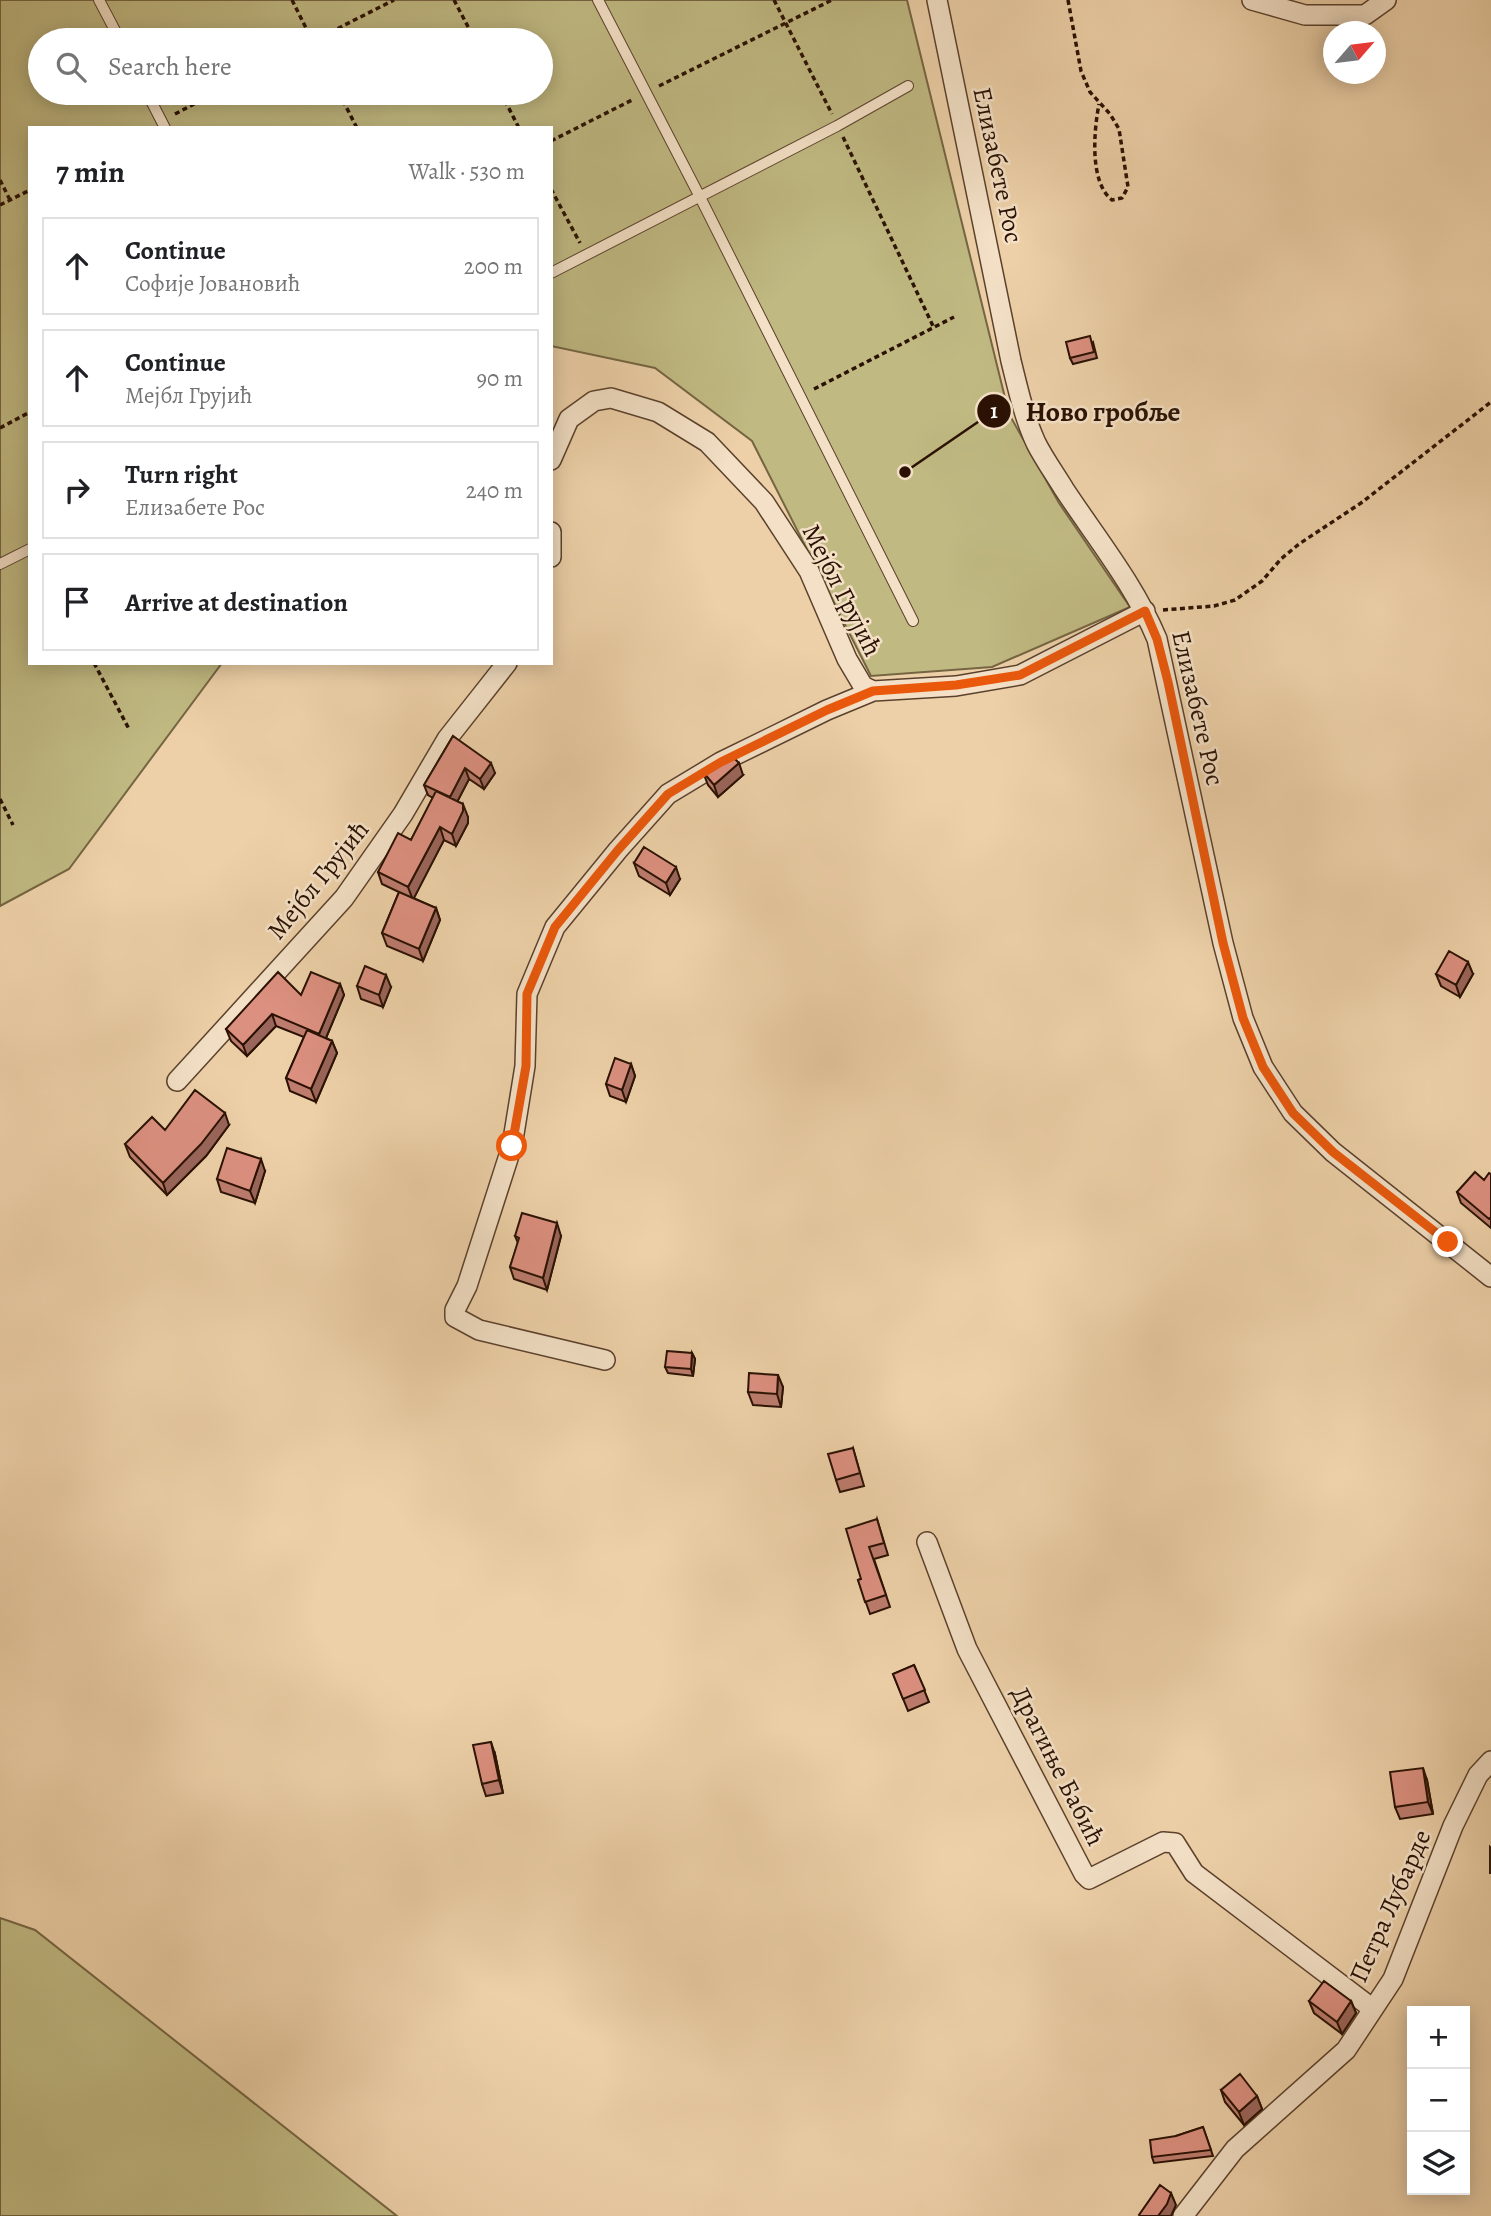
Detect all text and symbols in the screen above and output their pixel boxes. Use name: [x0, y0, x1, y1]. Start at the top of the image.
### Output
north arrow: [1323, 21, 1386, 84]
search box: [28, 28, 553, 105]
icon: search: [52, 48, 90, 86]
text: Search here: [108, 49, 232, 84]
street label: Елизабете Рос: [964, 84, 1032, 246]
text: 7 min: [56, 152, 125, 192]
text: Walk · 530 m: [409, 156, 525, 187]
text: Continue: [125, 233, 226, 268]
icon: ahead: [58, 247, 96, 285]
text: 200 m: [464, 251, 523, 282]
text: Софије Јовановић: [125, 268, 300, 299]
text: Continue: [125, 345, 226, 380]
icon: ahead: [58, 359, 96, 397]
text: 90 m: [477, 363, 523, 394]
text: Мејбл Грујић: [125, 380, 252, 411]
callout: Ново гробље: [976, 386, 1194, 435]
text: Ново гробље: [1026, 393, 1181, 431]
text: 1: [990, 397, 998, 425]
text: Turn right: [125, 457, 238, 492]
icon: right: [58, 471, 96, 509]
text: 240 m: [466, 475, 523, 506]
text: Елизабете Рос: [125, 492, 265, 523]
street label: Мејбл Грујић: [794, 518, 890, 662]
icon: arrive: [58, 583, 96, 621]
text: Arrive at destination: [125, 585, 348, 620]
street label: Елизабете Рос: [1163, 627, 1233, 789]
street label: Мејбл Грујић: [259, 813, 377, 947]
route start: [496, 1130, 527, 1161]
route end: [1432, 1226, 1463, 1257]
street label: Драгиње Бабић: [1003, 1680, 1113, 1852]
street label: Петра Лубарде: [1341, 1824, 1439, 1988]
map controls: [1407, 2006, 1470, 2195]
button: +: [1407, 2006, 1470, 2069]
button: −: [1407, 2069, 1470, 2132]
button: layers: [1407, 2132, 1470, 2195]

